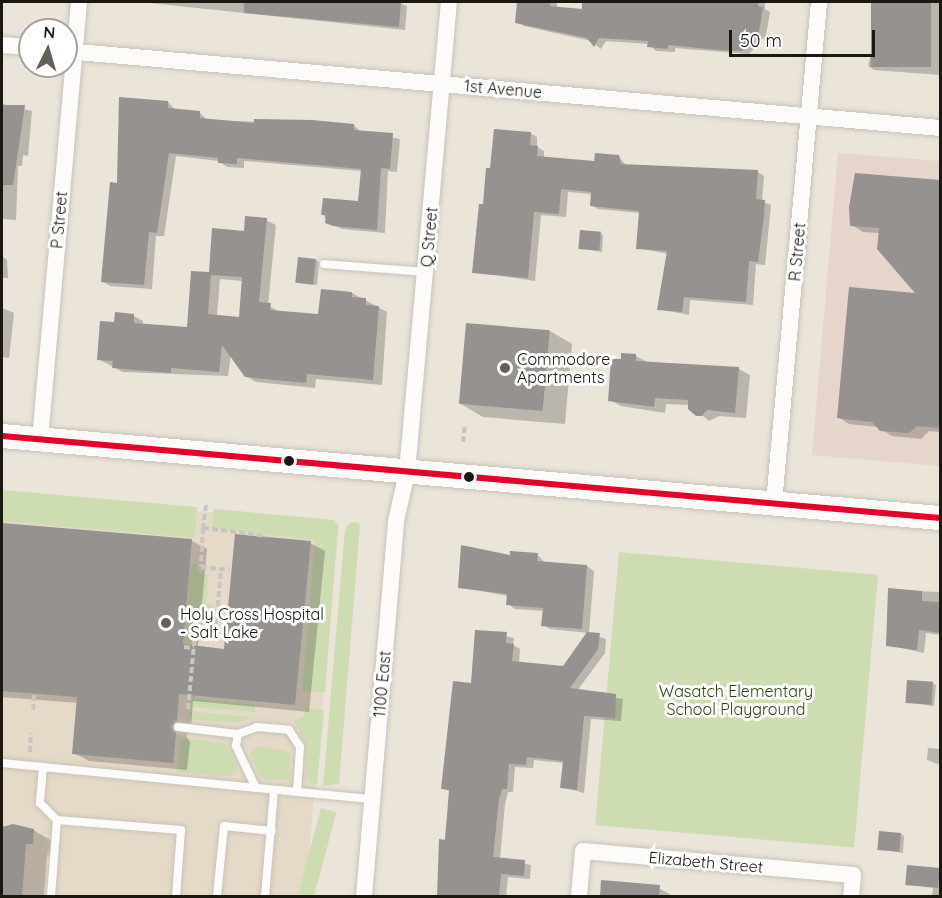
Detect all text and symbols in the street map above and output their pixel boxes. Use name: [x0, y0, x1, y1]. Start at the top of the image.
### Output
north arrow: [18, 18, 78, 78]
scale bar: [732, 18, 878, 56]
text: N: [43, 22, 56, 43]
text: 50 m: [740, 29, 782, 52]
street label: 1st Avenue: [463, 76, 543, 102]
street label: P Street: [47, 190, 71, 250]
street label: Q Street: [417, 206, 441, 268]
street label: R Street: [785, 222, 809, 282]
place label: Commodore Apartments: [517, 349, 610, 387]
marker: Commodore Apartments: [498, 361, 512, 375]
unlabelled marker: [283, 455, 295, 467]
unlabelled marker: [463, 471, 475, 483]
place label: Holy Cross Hospital - Salt Lake: [180, 604, 324, 642]
marker: Holy Cross Hospital - Salt Lake: [157, 614, 175, 632]
street label: 1100 East: [370, 650, 394, 718]
park label: Wasatch Elementary School Playground: [659, 681, 813, 719]
street label: Elizabeth Street: [648, 847, 764, 877]

